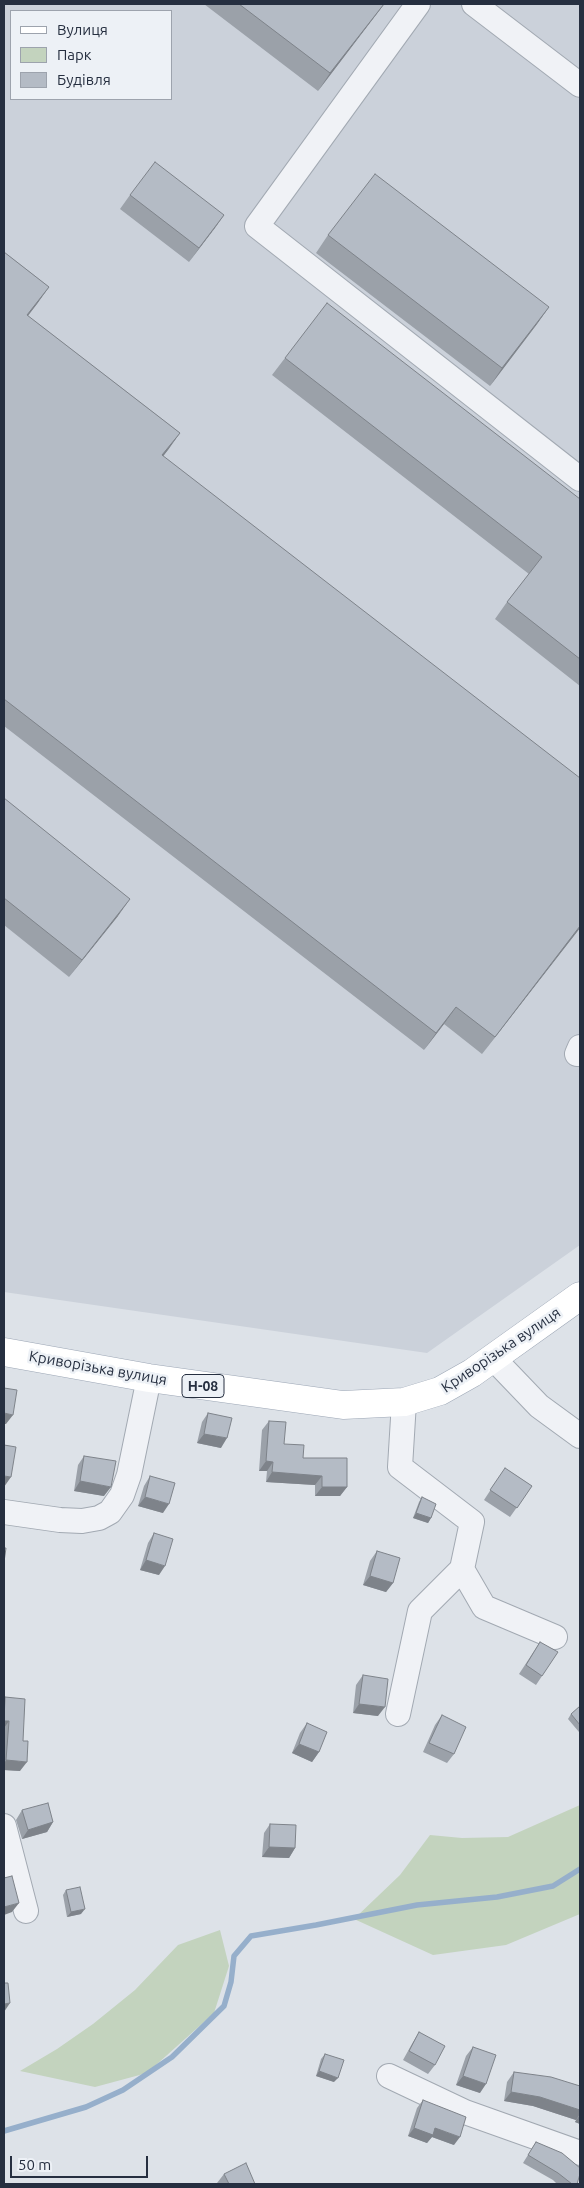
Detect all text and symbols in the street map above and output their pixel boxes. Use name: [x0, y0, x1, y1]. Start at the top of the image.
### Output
legend: [10, 10, 172, 100]
text: Вулиця: [57, 21, 108, 38]
text: Парк: [57, 46, 92, 63]
text: Будівля: [57, 71, 111, 88]
street label: Криворізька вулиця: [438, 1303, 564, 1397]
street label: Криворізька вулиця: [28, 1347, 168, 1389]
road number: Н-08: [182, 1374, 224, 1398]
scale bar: [12, 2146, 150, 2178]
text: 50 m: [18, 2156, 51, 2173]

